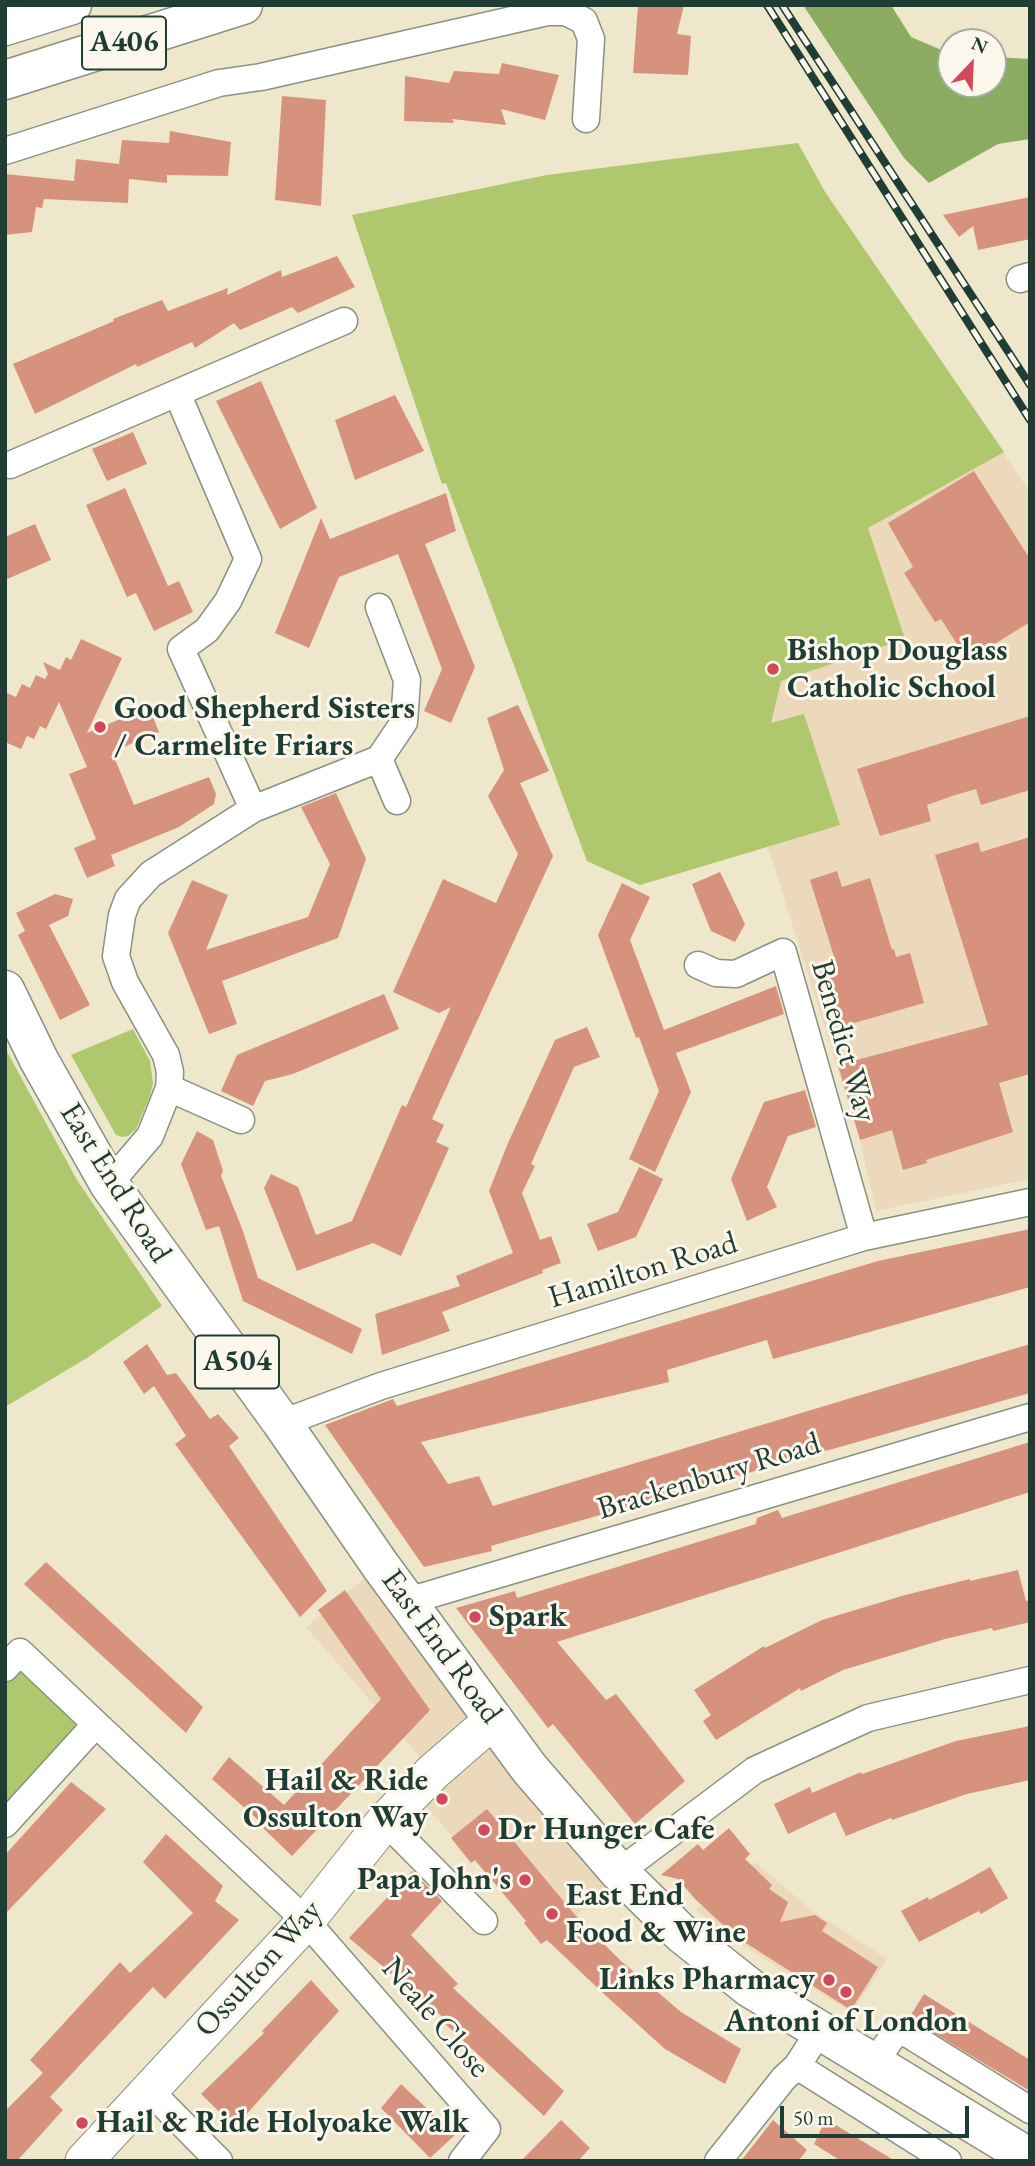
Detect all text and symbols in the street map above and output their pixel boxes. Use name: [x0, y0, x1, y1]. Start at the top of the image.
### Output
road number: A406: [82, 17, 166, 70]
north arrow: [937, 28, 1007, 98]
text: N: [968, 31, 992, 60]
place label: Bishop Douglass Catholic School: [787, 632, 1008, 707]
marker: Bishop Douglass Catholic School: [765, 661, 781, 677]
place label: Good Shepherd Sisters / Carmelite Friars: [114, 690, 415, 765]
marker: Good Shepherd Sisters / Carmelite Friars: [92, 719, 108, 735]
street label: Benedict Way: [802, 956, 884, 1126]
street label: East End Road: [51, 1096, 179, 1270]
street label: Hamilton Road: [544, 1224, 742, 1318]
road number: A504: [195, 1336, 279, 1388]
street label: Brackenbury Road: [593, 1425, 825, 1529]
street label: East End Road: [372, 1562, 510, 1732]
place label: Spark: [489, 1598, 567, 1636]
marker: Spark: [467, 1609, 483, 1625]
place label: Hail & Ride Ossulton Way: [243, 1762, 428, 1837]
marker: Hail & Ride Ossulton Way: [434, 1791, 450, 1807]
place label: Dr Hunger Cafe: [498, 1811, 714, 1849]
marker: Dr Hunger Cafe: [476, 1822, 492, 1838]
place label: Papa John's: [357, 1861, 511, 1899]
marker: Papa John's: [517, 1872, 533, 1888]
place label: East End Food & Wine: [566, 1877, 746, 1952]
street label: Ossulton Way: [187, 1892, 331, 2046]
marker: East End Food & Wine: [544, 1906, 560, 1922]
street label: Neale Close: [373, 1950, 497, 2086]
place label: Links Pharmacy: [599, 1961, 815, 1999]
marker: Links Pharmacy: [821, 1972, 837, 1988]
marker: Antoni of London: [838, 1984, 854, 2000]
place label: Antoni of London: [724, 2003, 968, 2041]
scale bar: [783, 2092, 972, 2136]
place label: Hail & Ride Holyoake Walk: [96, 2104, 469, 2142]
text: 50 m: [793, 2104, 834, 2131]
marker: Hail & Ride Holyoake Walk: [74, 2115, 90, 2131]

